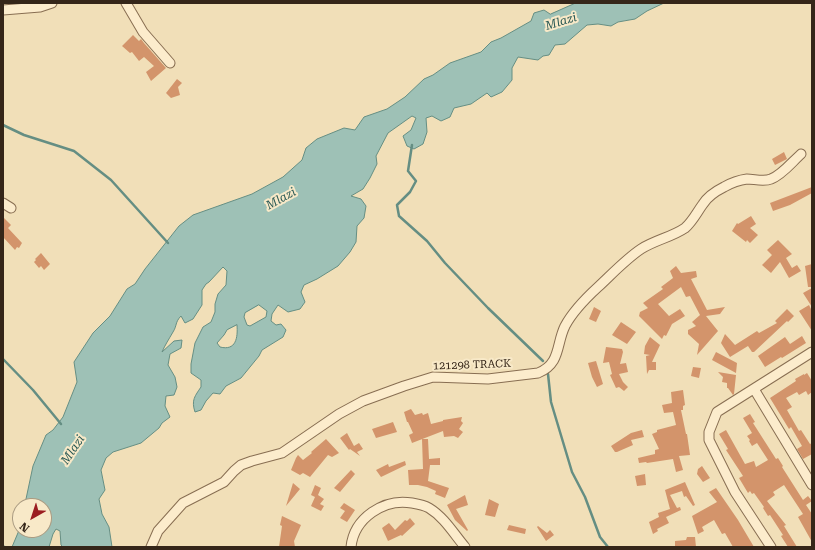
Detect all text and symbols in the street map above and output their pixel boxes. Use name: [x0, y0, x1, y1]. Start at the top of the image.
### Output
water label: Mlazi: [544, 10, 578, 34]
water label: Mlazi: [264, 185, 298, 213]
street label: 121298 TRACK: [433, 357, 511, 373]
water label: Mlazi: [58, 433, 88, 467]
north arrow: [12, 498, 52, 538]
text: N: [17, 519, 32, 535]

